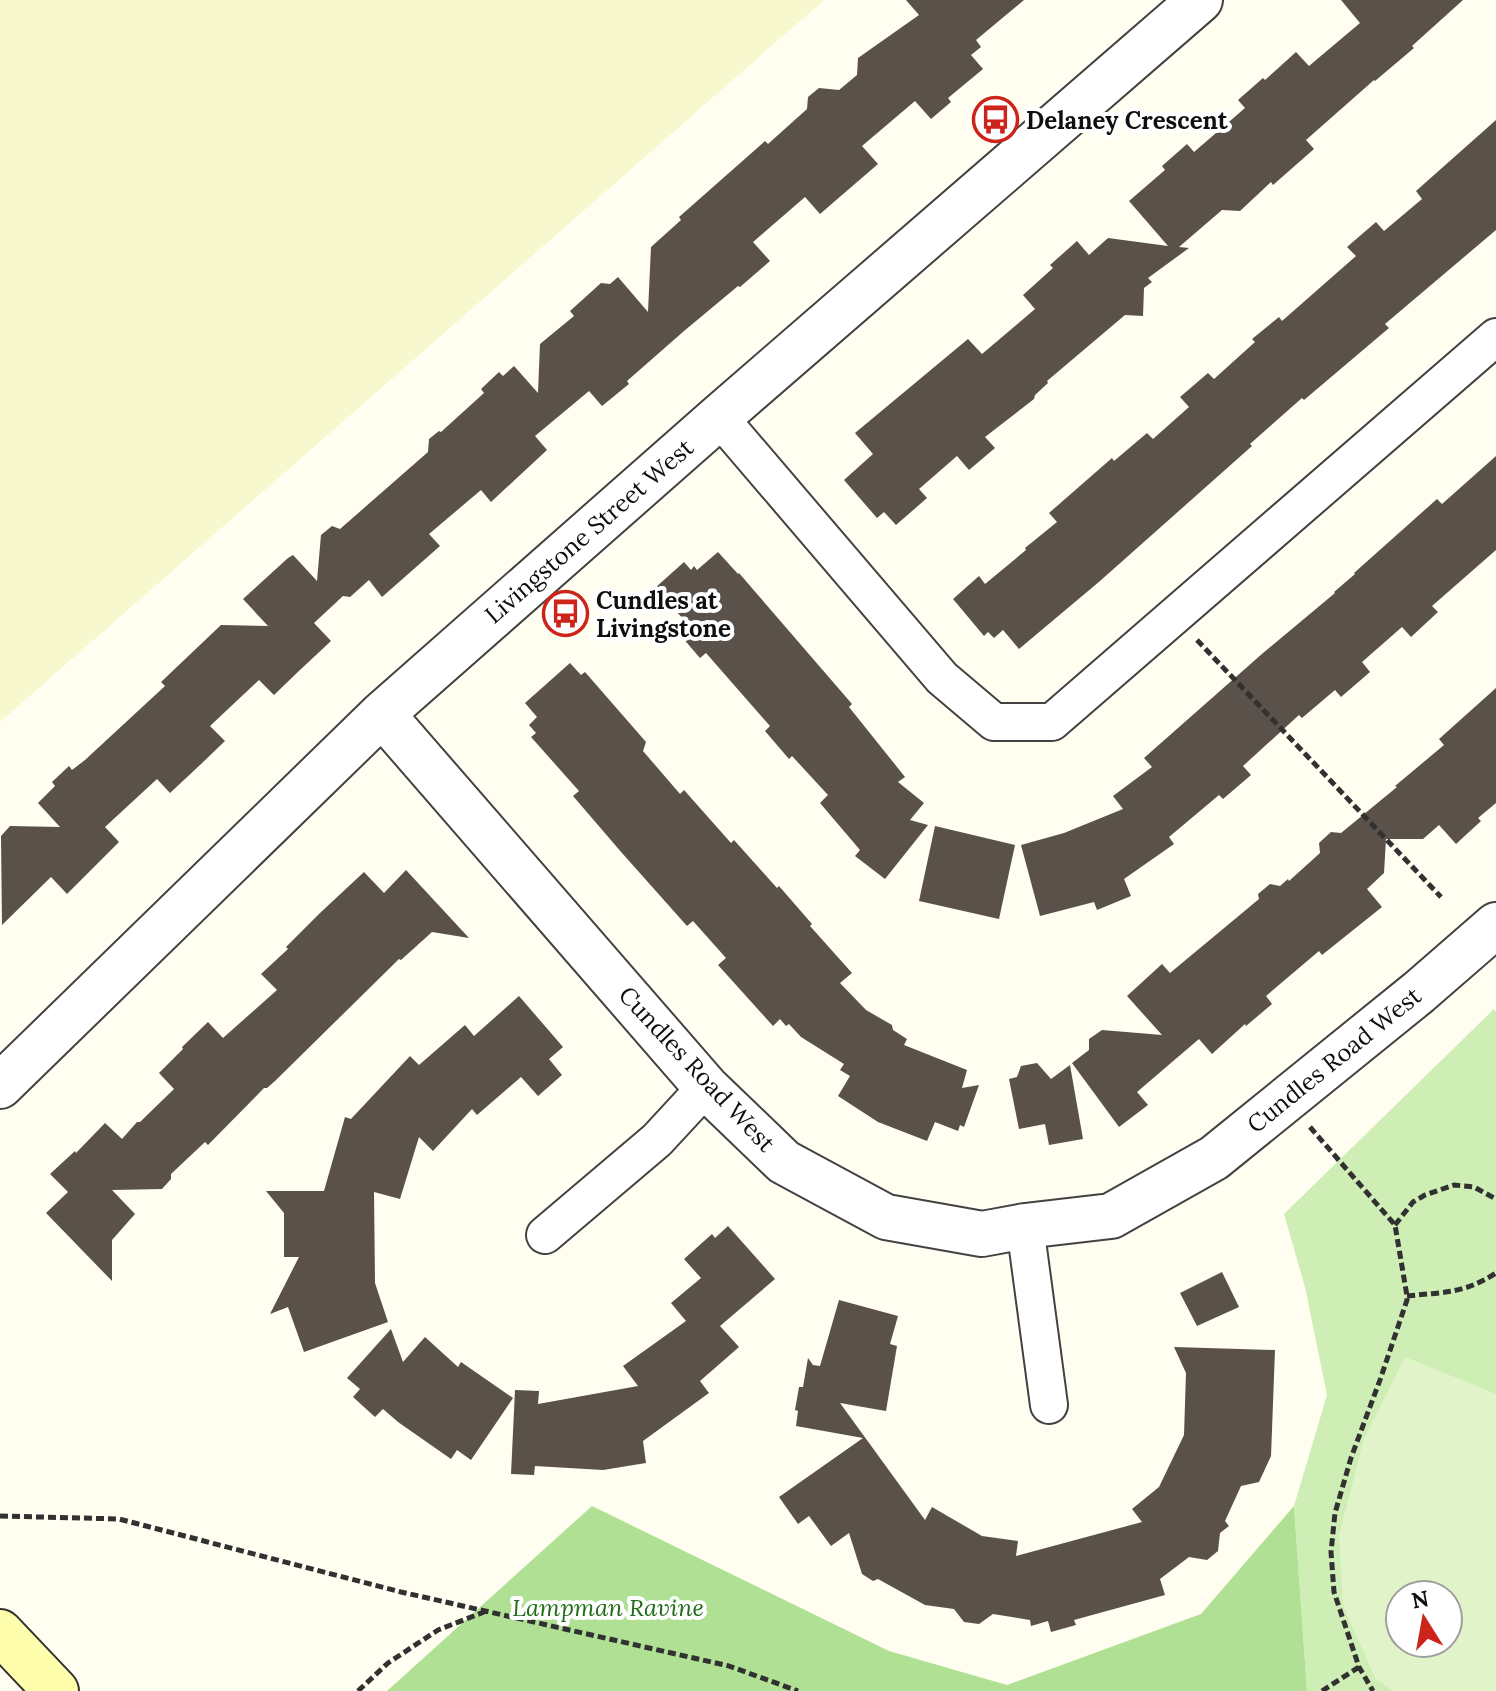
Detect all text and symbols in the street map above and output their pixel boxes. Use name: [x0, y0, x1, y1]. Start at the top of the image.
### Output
bus stop icon: Delaney Crescent: [971, 96, 1019, 144]
place label: Delaney Crescent: [1026, 105, 1229, 136]
street label: Livingstone Street West: [478, 431, 700, 630]
place label: Cundles at Livingstone: [596, 585, 731, 644]
bus stop icon: Cundles at Livingstone: [541, 590, 589, 638]
street label: Cundles Road West: [612, 980, 782, 1159]
street label: Cundles Road West: [1241, 980, 1428, 1140]
north arrow: [1384, 1579, 1464, 1659]
text: N: [1409, 1584, 1431, 1615]
park label: Lampman Ravine: [512, 1592, 704, 1623]

